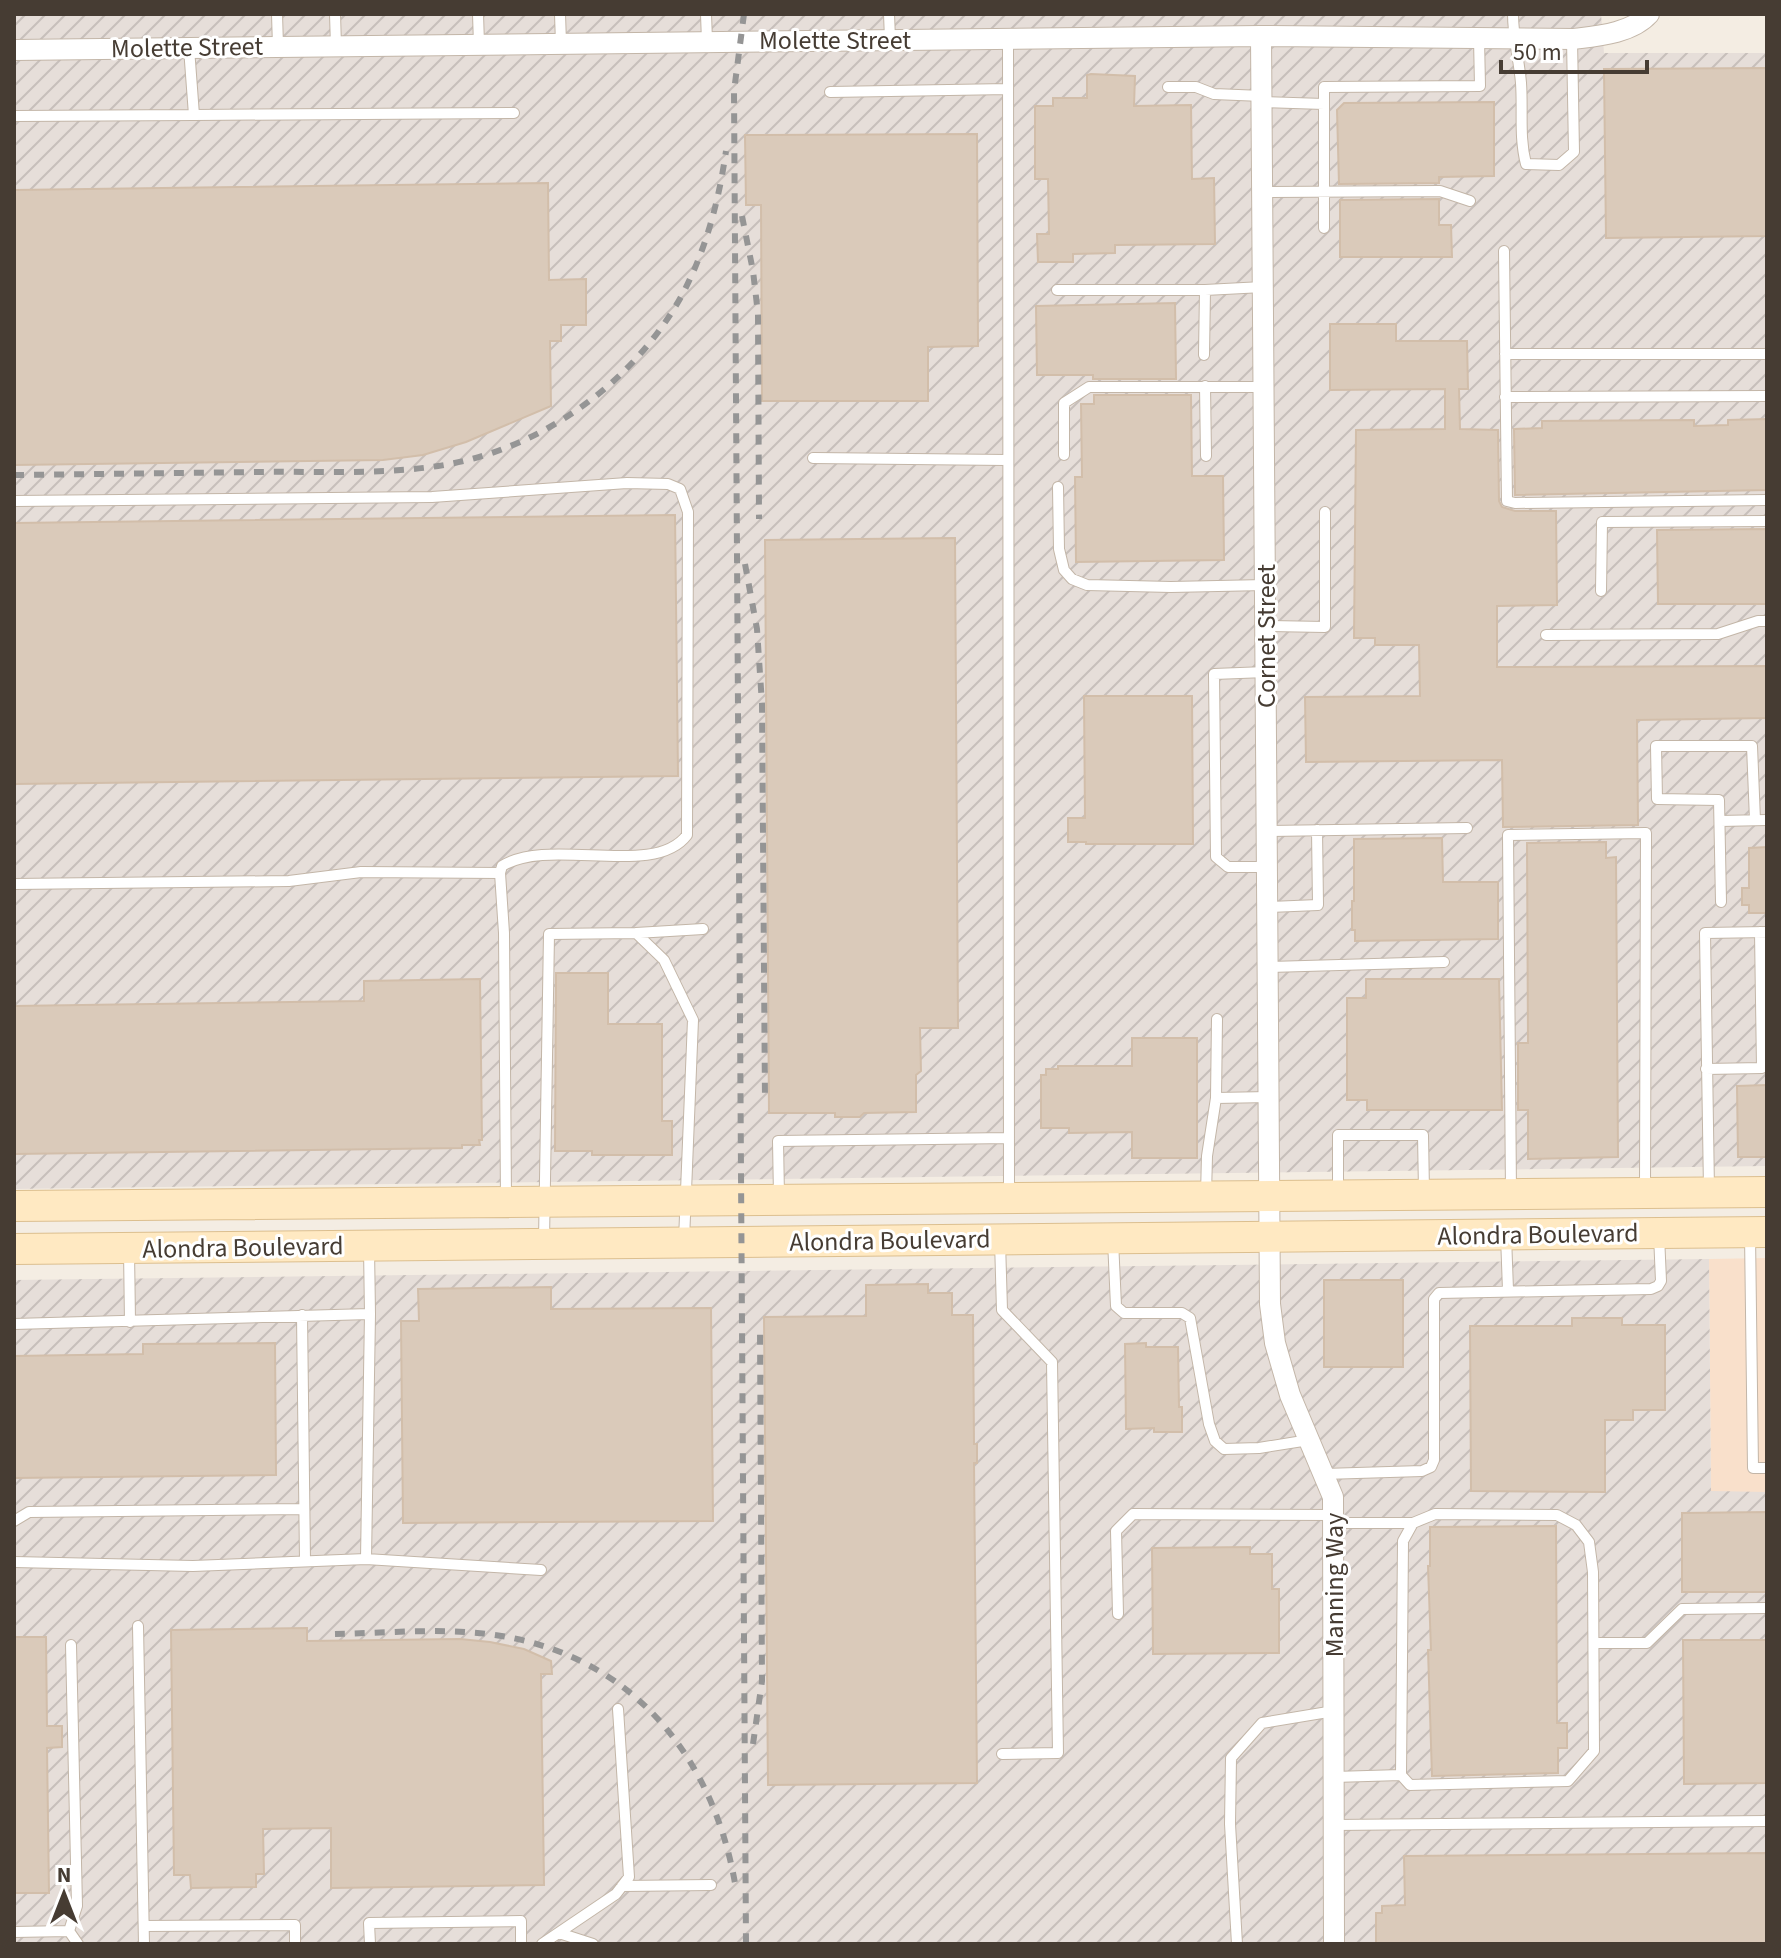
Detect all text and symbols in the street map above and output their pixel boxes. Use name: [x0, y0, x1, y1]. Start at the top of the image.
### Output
street label: Molette Street: [759, 22, 911, 59]
scale bar: [1501, 24, 1647, 74]
street label: Molette Street: [111, 28, 264, 67]
text: 50 m: [1513, 35, 1562, 70]
street label: Cornet Street: [1248, 564, 1285, 708]
street label: Alondra Boulevard: [1437, 1214, 1639, 1255]
street label: Alondra Boulevard: [789, 1220, 991, 1261]
street label: Alondra Boulevard: [142, 1227, 344, 1268]
street label: Manning Way: [1316, 1513, 1353, 1657]
north arrow: [24, 1854, 104, 1934]
text: N: [57, 1859, 71, 1891]

